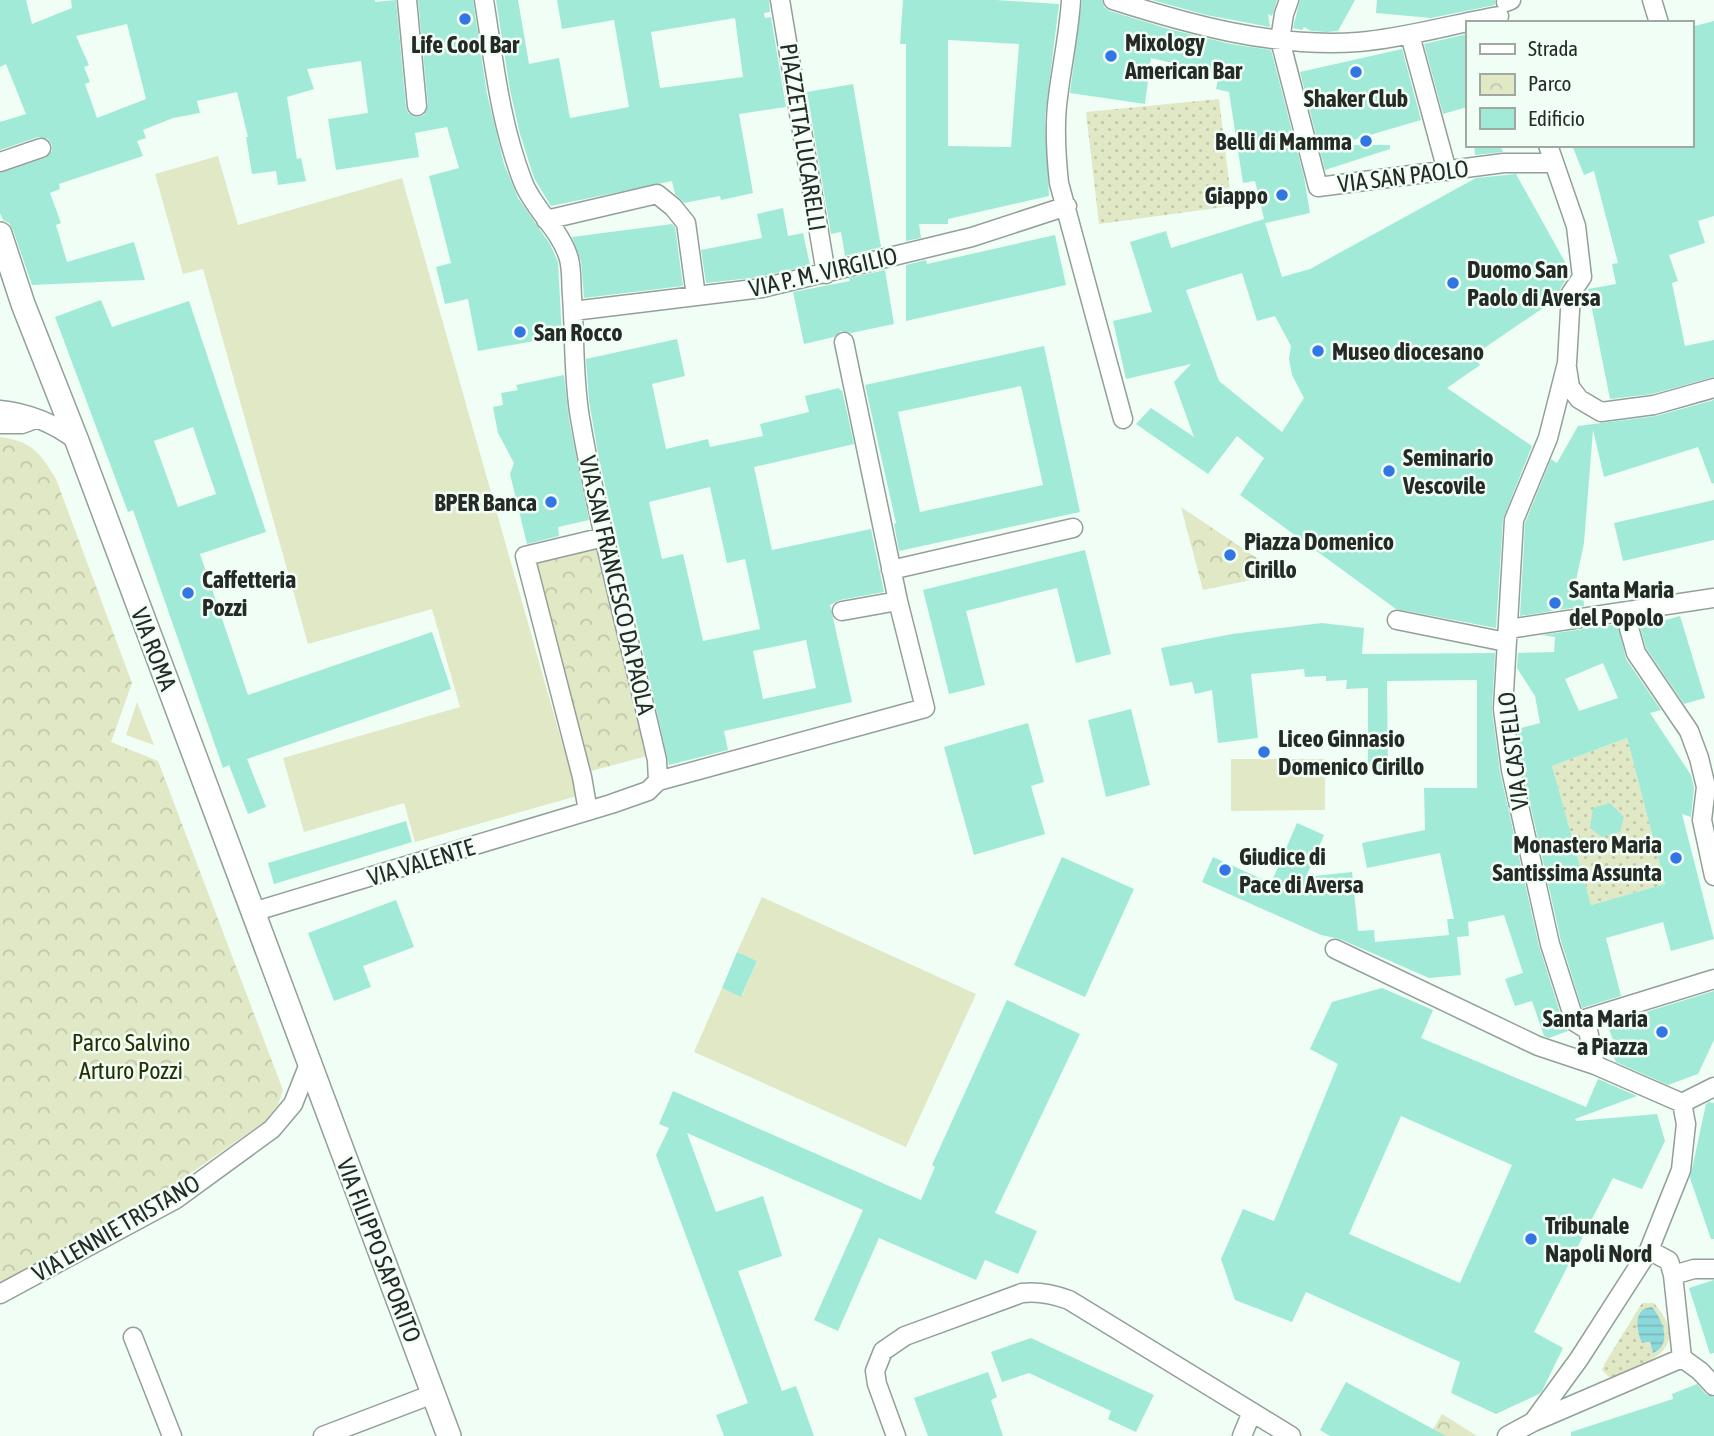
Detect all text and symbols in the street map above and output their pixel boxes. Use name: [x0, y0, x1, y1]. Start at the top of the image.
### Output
marker: Life Cool Bar: [457, 11, 473, 27]
legend: [1466, 21, 1693, 147]
place label: Mixology American Bar: [1124, 29, 1243, 84]
place label: Life Cool Bar: [411, 31, 520, 58]
text: Strada: [1528, 36, 1578, 60]
street label: PIAZZETTA LUCARELLI: [775, 41, 831, 233]
marker: Mixology American Bar: [1103, 48, 1119, 64]
marker: Shaker Club: [1348, 64, 1364, 80]
text: Parco: [1528, 71, 1571, 95]
place label: Shaker Club: [1304, 85, 1408, 112]
text: Edificio: [1528, 106, 1585, 130]
place label: Belli di Mamma: [1215, 128, 1352, 155]
marker: Belli di Mamma: [1358, 133, 1374, 149]
street label: VIA SAN PAOLO: [1336, 155, 1470, 197]
place label: Giappo: [1205, 182, 1268, 209]
marker: Giappo: [1274, 187, 1290, 203]
street label: VIA P. M. VIRGILIO: [746, 242, 900, 302]
place label: Duomo San Paolo di Aversa: [1467, 256, 1601, 311]
marker: Duomo San Paolo di Aversa: [1445, 275, 1461, 291]
place label: San Rocco: [534, 319, 623, 346]
marker: San Rocco: [512, 324, 528, 340]
place label: Museo diocesano: [1332, 338, 1484, 365]
marker: Museo diocesano: [1310, 343, 1326, 359]
place label: Seminario Vescovile: [1402, 444, 1493, 499]
street label: VIA SAN FRANCESCO DA PAOLA: [574, 453, 660, 717]
marker: Seminario Vescovile: [1381, 463, 1397, 479]
place label: BPER Banca: [434, 489, 537, 516]
marker: BPER Banca: [543, 494, 559, 510]
place label: Piazza Domenico Cirillo: [1244, 528, 1394, 583]
marker: Piazza Domenico Cirillo: [1222, 547, 1238, 563]
place label: Caffetteria Pozzi: [202, 566, 296, 621]
place label: Santa Maria del Popolo: [1569, 576, 1674, 631]
marker: Caffetteria Pozzi: [180, 585, 196, 601]
marker: Santa Maria del Popolo: [1547, 595, 1563, 611]
street label: VIA ROMA: [126, 604, 182, 694]
street label: VIA CASTELLO: [1492, 691, 1534, 811]
place label: Liceo Ginnasio Domenico Cirillo: [1278, 725, 1424, 780]
marker: Liceo Ginnasio Domenico Cirillo: [1256, 744, 1272, 760]
place label: Monastero Maria Santissima Assunta: [1492, 831, 1662, 886]
street label: VIA VALENTE: [364, 833, 478, 891]
place label: Giudice di Pace di Aversa: [1239, 843, 1364, 898]
marker: Monastero Maria Santissima Assunta: [1668, 850, 1684, 866]
marker: Giudice di Pace di Aversa: [1217, 862, 1233, 878]
place label: Santa Maria a Piazza: [1543, 1005, 1648, 1060]
marker: Santa Maria a Piazza: [1654, 1024, 1670, 1040]
park label: Parco Salvino Arturo Pozzi: [72, 1029, 190, 1084]
street label: VIA FILIPPO SAPORITO: [331, 1154, 427, 1346]
street label: VIA LENNIE TRISTANO: [28, 1169, 204, 1287]
place label: Tribunale Napoli Nord: [1545, 1212, 1652, 1267]
marker: Tribunale Napoli Nord: [1523, 1231, 1539, 1247]

